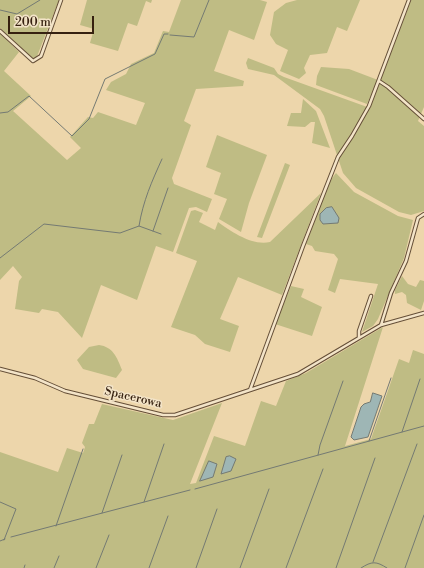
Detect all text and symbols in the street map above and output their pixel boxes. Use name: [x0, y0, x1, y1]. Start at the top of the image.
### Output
scale bar: [10, 8, 96, 34]
text: 200 m: [15, 15, 51, 30]
street label: Spacerowa: [103, 384, 163, 412]

